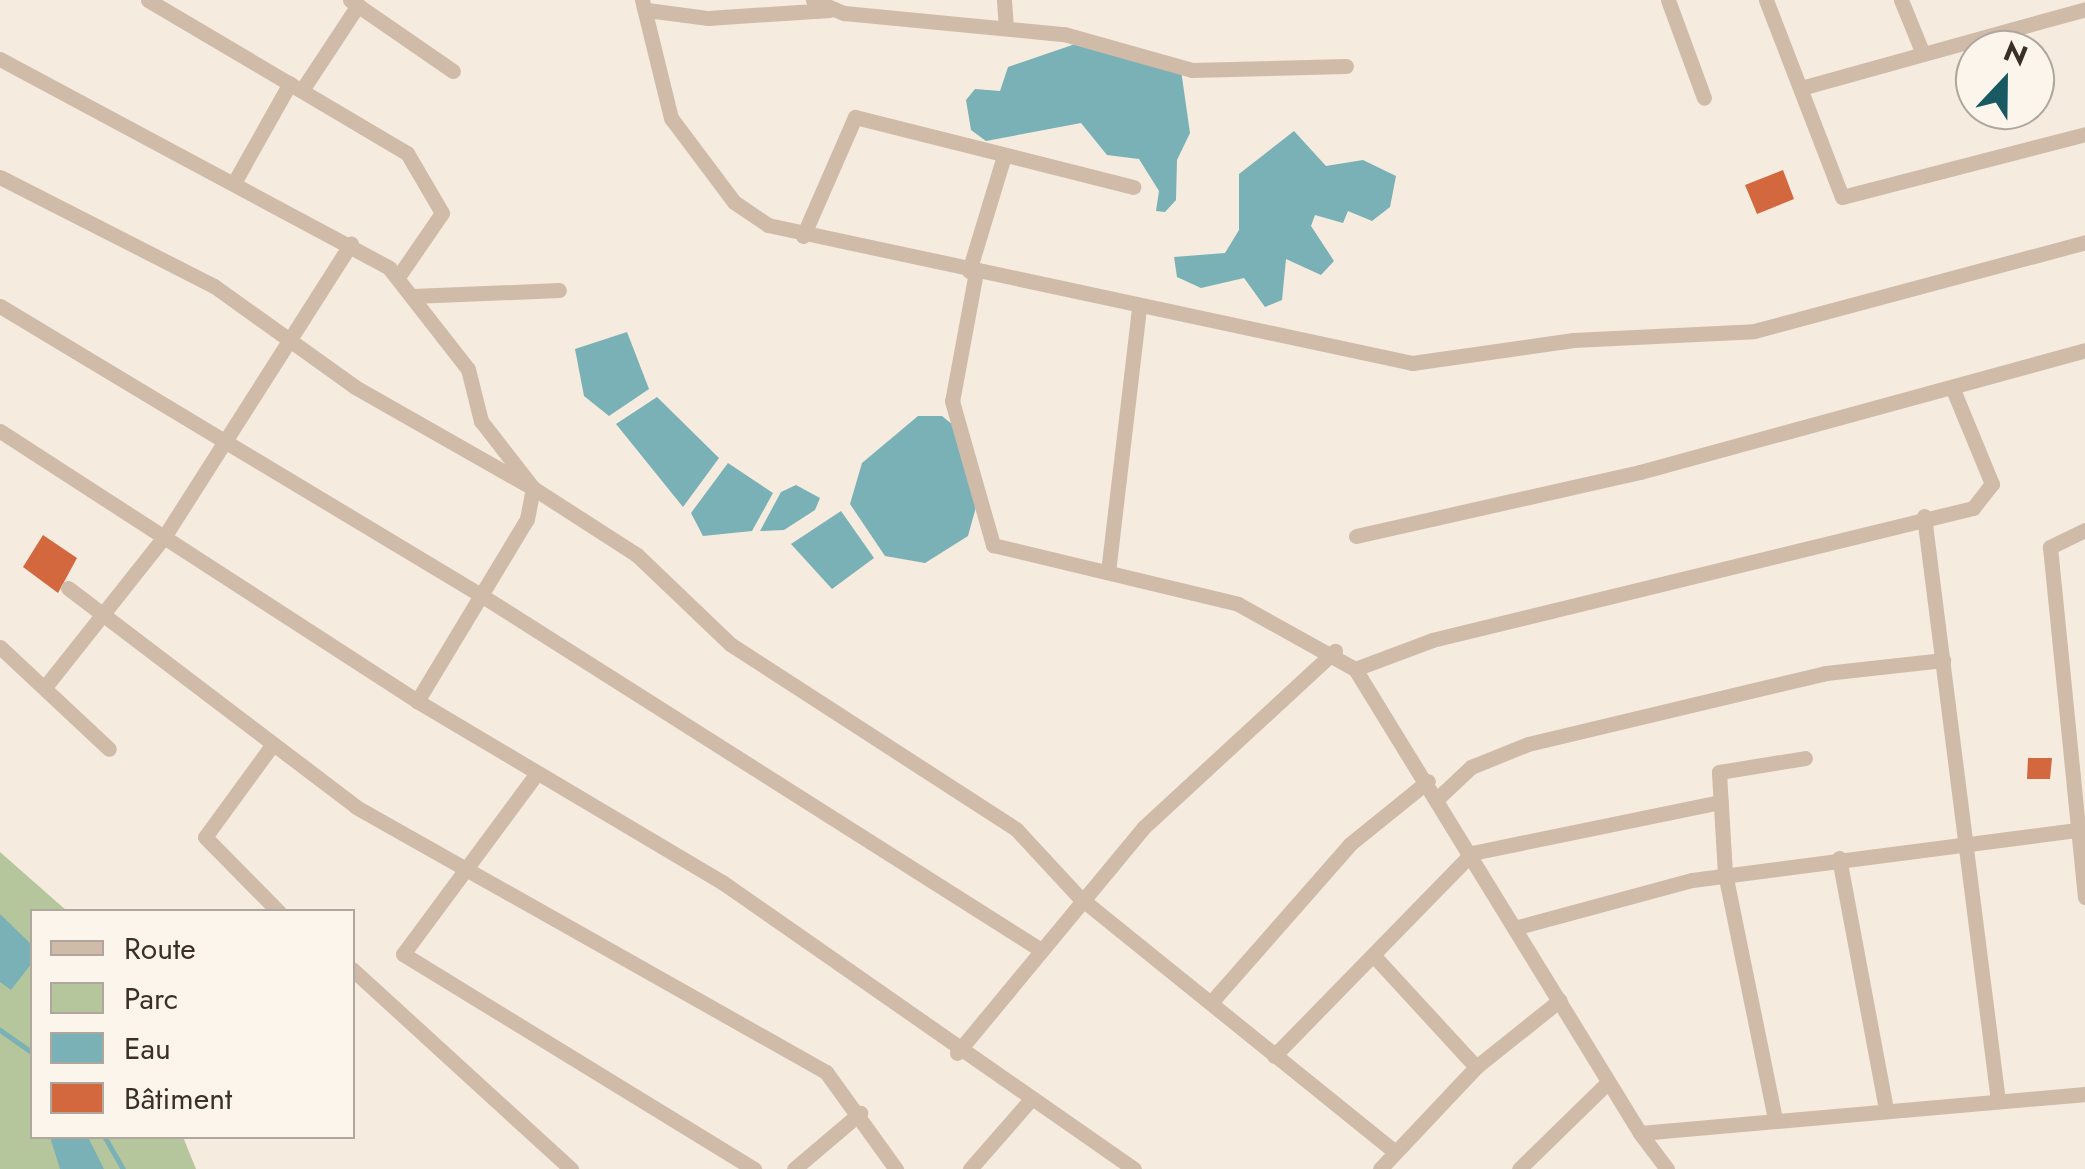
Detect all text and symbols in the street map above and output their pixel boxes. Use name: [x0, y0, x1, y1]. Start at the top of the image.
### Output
north arrow: [1955, 30, 2055, 130]
text: N: [1998, 30, 2034, 77]
legend: [30, 909, 355, 1139]
text: Route: [124, 927, 196, 970]
text: Parc: [124, 977, 178, 1020]
text: Eau: [124, 1027, 171, 1070]
text: Bâtiment: [124, 1077, 232, 1120]

